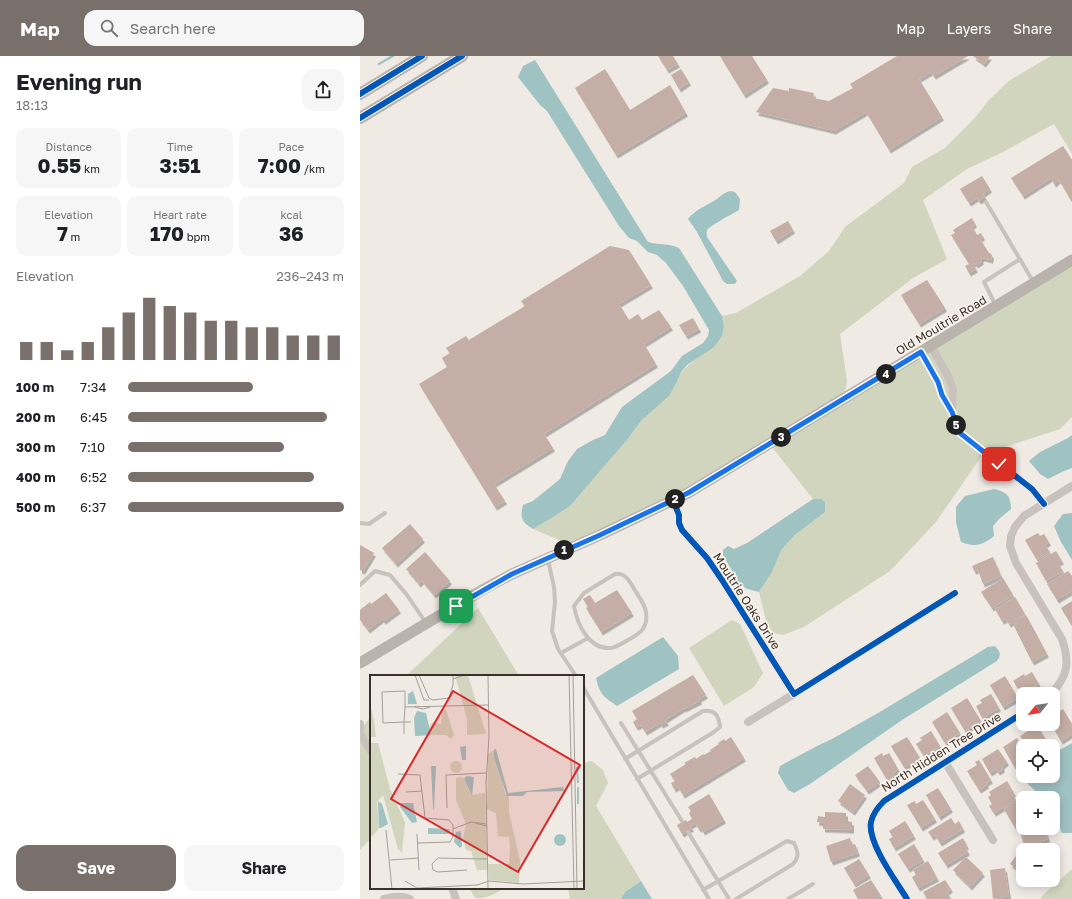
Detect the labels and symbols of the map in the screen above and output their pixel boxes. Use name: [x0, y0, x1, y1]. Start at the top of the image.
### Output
street label: Old Moultrie Road: [893, 292, 989, 358]
pin: 4: [876, 364, 896, 384]
pin: 5: [946, 415, 966, 435]
pin: 3: [771, 427, 791, 447]
pin: [982, 447, 1016, 481]
pin: 2: [665, 489, 685, 509]
pin: 1: [554, 540, 574, 560]
street label: Moultrie Oaks Drive: [710, 550, 784, 652]
pin: [439, 589, 473, 623]
inset map: [370, 675, 584, 889]
north arrow: [1016, 687, 1060, 731]
street label: North Hidden Tree Drive: [878, 709, 1004, 795]

